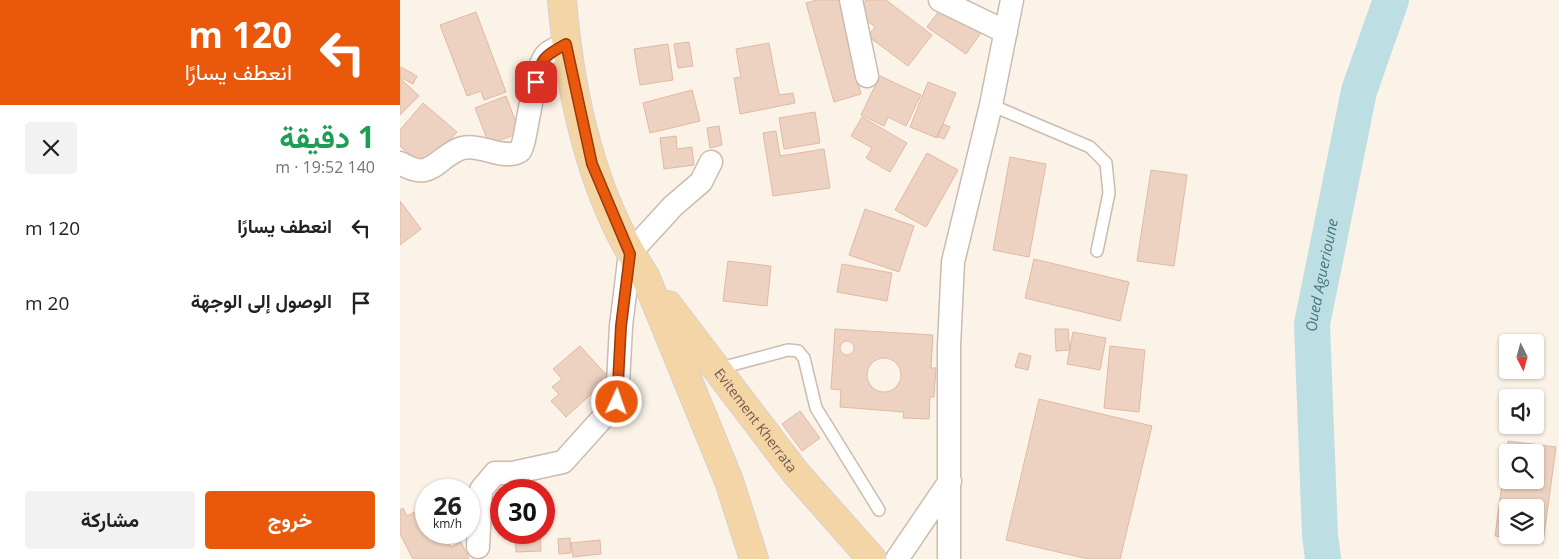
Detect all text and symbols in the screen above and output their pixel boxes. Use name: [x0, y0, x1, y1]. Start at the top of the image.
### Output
text: 120 m: [188, 11, 292, 58]
icon: left: [310, 20, 375, 85]
text: انعطف يسارًا: [185, 56, 292, 86]
pin: [515, 61, 557, 103]
icon: arrive: [522, 68, 550, 96]
text: 1 دقيقة: [279, 116, 375, 157]
button: close: [25, 122, 77, 174]
text: 140 m · 19:52: [275, 156, 375, 178]
text: انعطف يسارًا: [237, 213, 332, 239]
icon: left: [347, 214, 375, 242]
text: 120 m: [25, 215, 80, 241]
water label: Oued Aguerioune: [1301, 216, 1342, 332]
text: الوصول إلى الوجهة: [191, 288, 332, 314]
icon: arrive: [347, 289, 375, 317]
text: 20 m: [25, 290, 69, 316]
north arrow: [1499, 334, 1544, 379]
map controls: [1499, 334, 1544, 544]
street label: Evitement Kherrata: [710, 364, 802, 476]
position arrow: [590, 375, 642, 427]
button: sound: [1499, 389, 1544, 434]
button: search: [1499, 444, 1544, 489]
speed limit sign: 30: [490, 479, 555, 544]
text: 26: [433, 488, 462, 522]
button: مشاركة: [25, 491, 195, 549]
button: خروج: [205, 491, 375, 549]
button: layers: [1499, 499, 1544, 544]
text: km/h: [433, 515, 462, 532]

